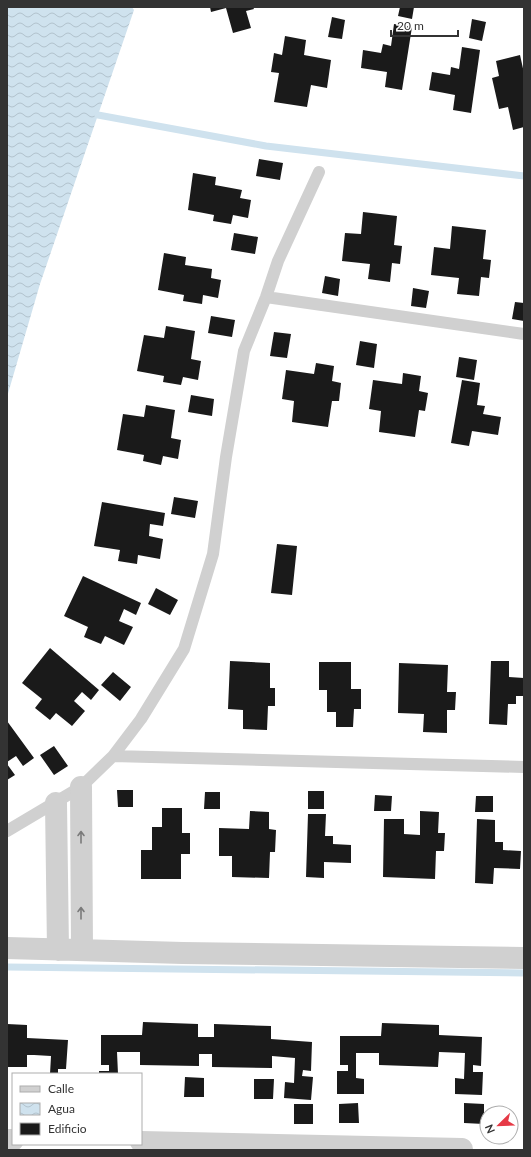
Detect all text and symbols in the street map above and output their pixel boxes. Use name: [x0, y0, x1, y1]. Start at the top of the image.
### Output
scale bar: [391, 12, 458, 38]
text: 20 m: [397, 18, 424, 33]
one-way arrow: [77, 831, 85, 844]
one-way arrow: [77, 907, 85, 920]
legend: [12, 1073, 142, 1145]
text: Calle: [48, 1081, 74, 1096]
text: Agua: [48, 1101, 75, 1116]
north arrow: [479, 1105, 519, 1145]
text: Edificio: [48, 1121, 87, 1136]
text: N: [482, 1123, 497, 1136]

